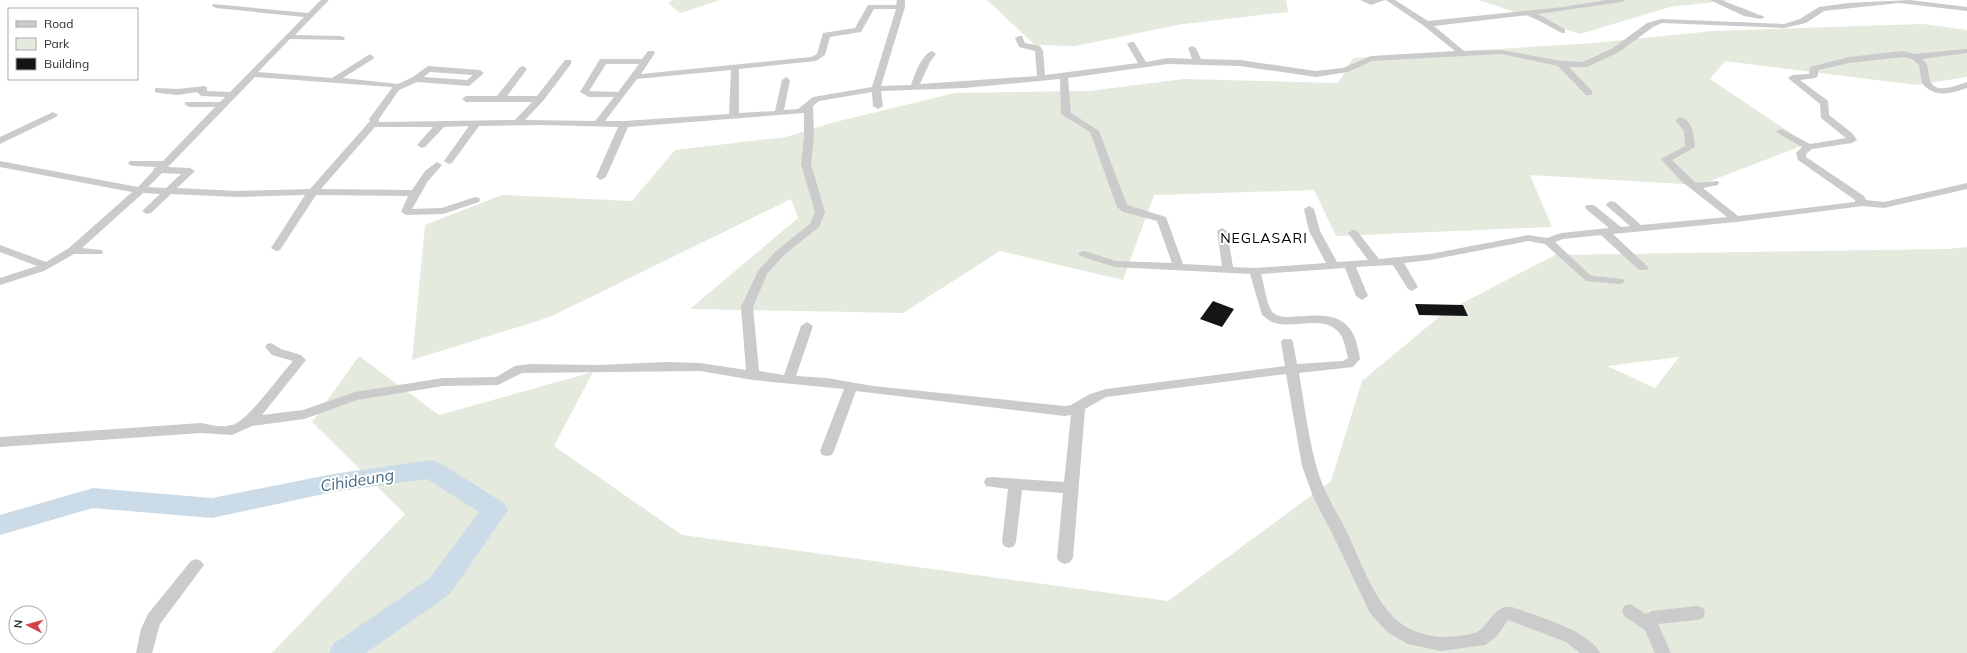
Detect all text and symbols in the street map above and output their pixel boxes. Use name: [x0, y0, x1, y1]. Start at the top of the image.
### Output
legend: [8, 8, 138, 80]
text: Road: [44, 16, 73, 31]
text: Park: [44, 36, 70, 51]
text: Building: [44, 56, 89, 71]
district label: NEGLASARI: [1220, 229, 1308, 247]
water label: Cihideung: [319, 464, 396, 496]
north arrow: [8, 605, 48, 645]
text: N: [11, 619, 25, 629]

